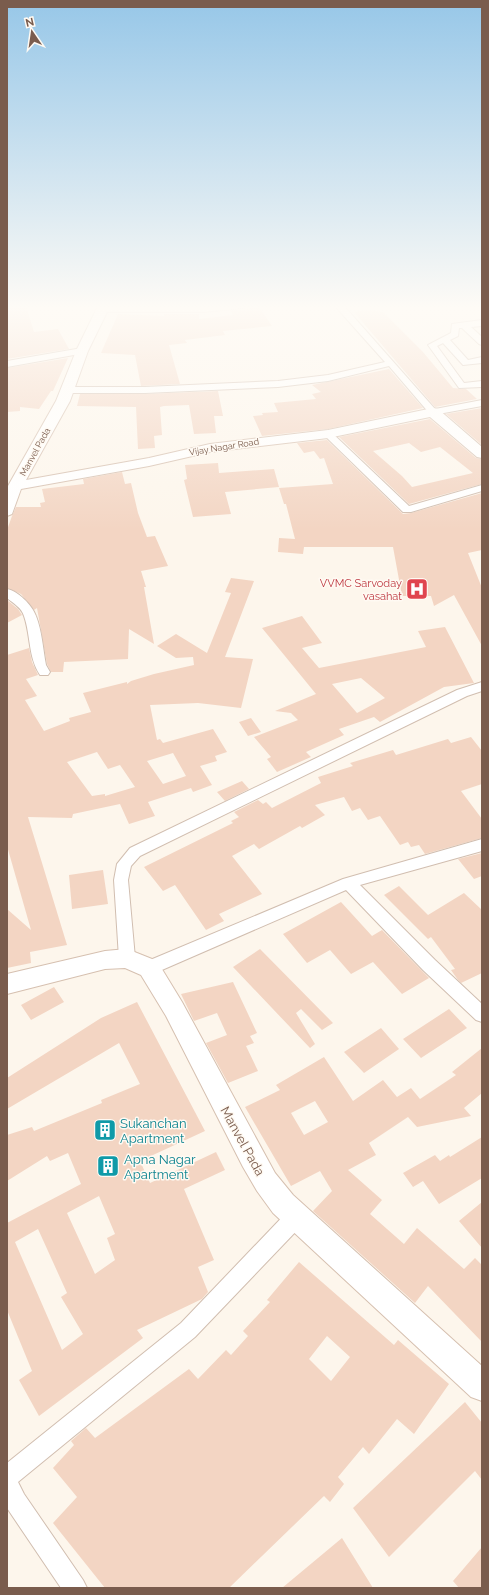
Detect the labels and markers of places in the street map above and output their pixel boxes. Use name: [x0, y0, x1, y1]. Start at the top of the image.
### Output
hospital icon: VVMC Sarvoday vasahat: [404, 576, 430, 602]
place label: VVMC Sarvoday vasahat: [320, 577, 402, 603]
place label: Sukanchan Apartment: [120, 1116, 187, 1146]
building icon: Sukanchan Apartment: [92, 1117, 118, 1143]
place label: Apna Nagar Apartment: [124, 1152, 196, 1182]
building icon: Apna Nagar Apartment: [95, 1153, 121, 1179]

